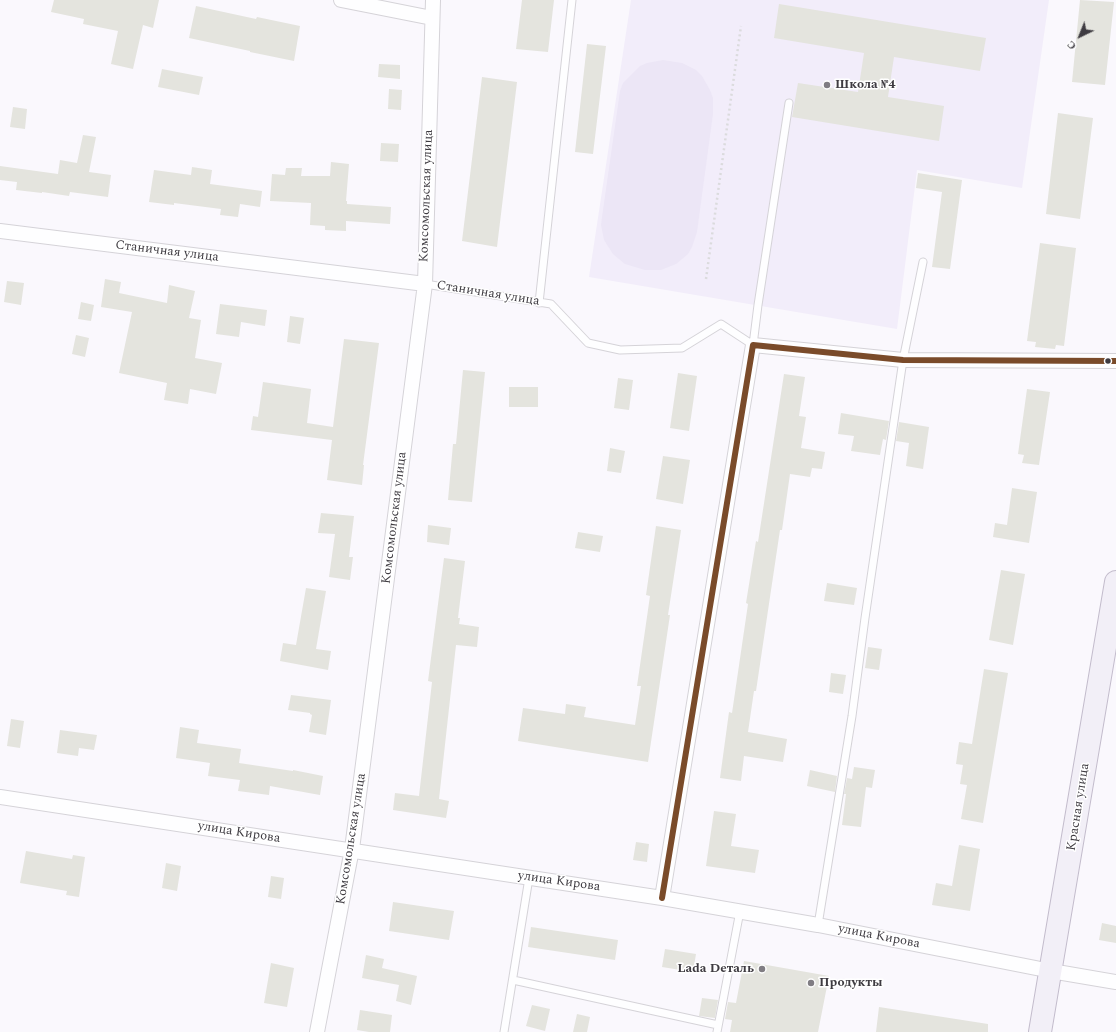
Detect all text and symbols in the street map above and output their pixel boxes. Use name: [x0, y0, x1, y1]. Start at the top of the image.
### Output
north arrow: [1060, 16, 1100, 56]
text: С: [1063, 36, 1080, 54]
place label: Школа №4: [835, 77, 896, 93]
marker: Школа №4: [822, 80, 832, 90]
street label: Комсомольская улица: [417, 129, 437, 263]
street label: Станичная улица: [114, 238, 220, 266]
street label: Станичная улица: [435, 278, 541, 310]
unlabelled marker: [1103, 356, 1113, 366]
street label: Комсомольская улица: [379, 451, 411, 585]
street label: Красная улица: [1064, 762, 1094, 852]
street label: Комсомольская улица: [334, 772, 370, 906]
street label: улица Кирова: [197, 819, 281, 847]
street label: улица Кирова: [517, 868, 601, 896]
street label: улица Кирова: [837, 921, 921, 953]
place label: Lada Dеталь: [677, 961, 754, 977]
marker: Lada Dеталь: [757, 964, 767, 974]
place label: Продукты: [819, 975, 883, 991]
marker: Продукты: [806, 978, 816, 988]

